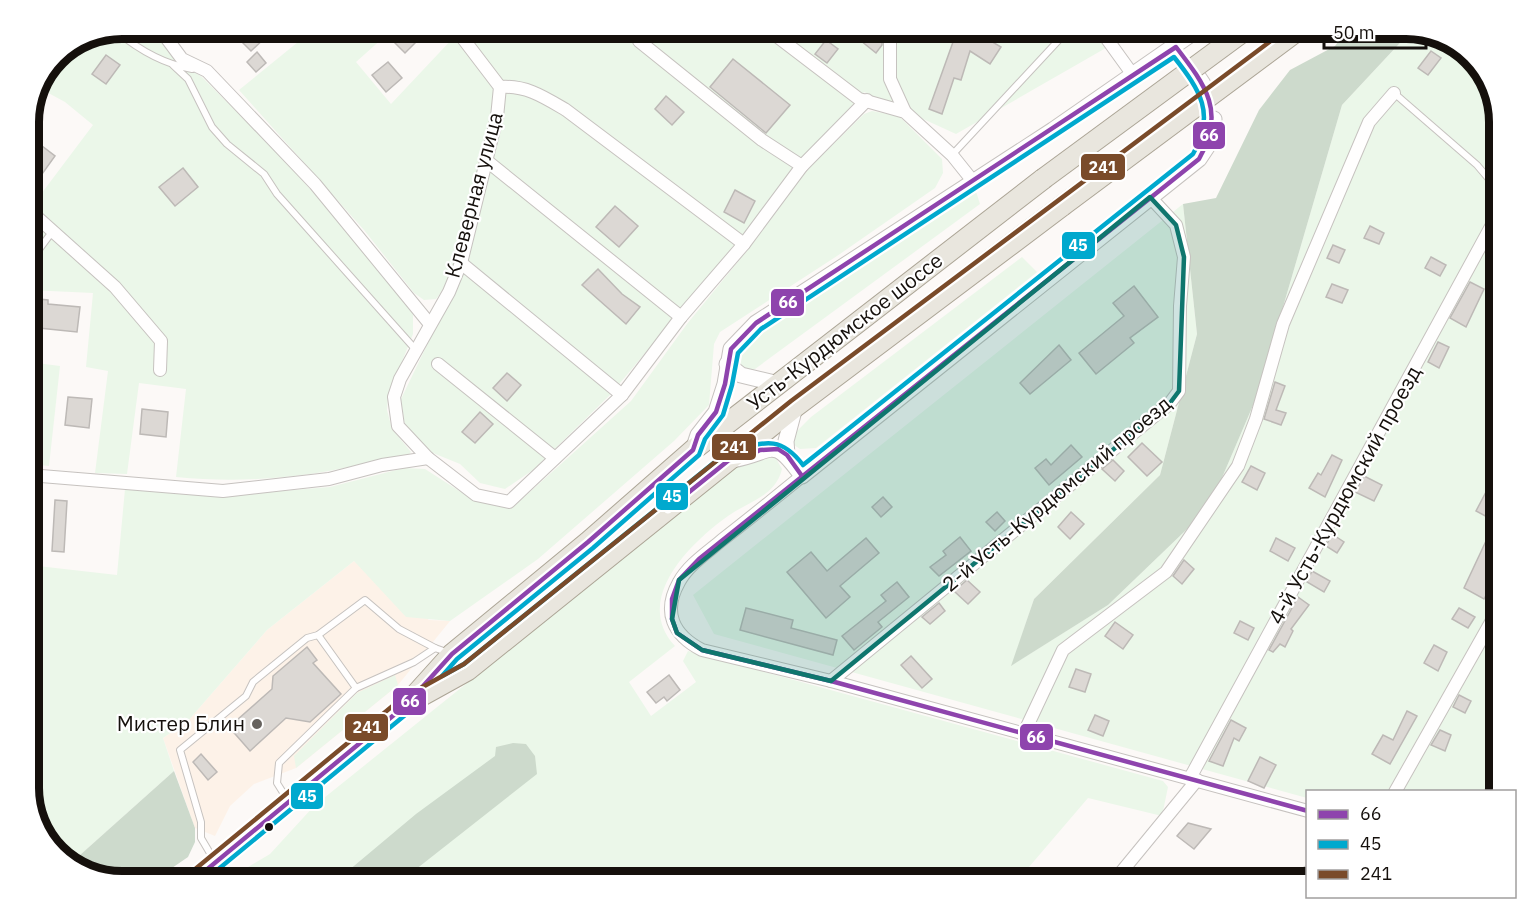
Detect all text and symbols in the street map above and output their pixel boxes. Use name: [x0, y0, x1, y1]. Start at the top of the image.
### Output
scale bar: [1324, 12, 1426, 50]
text: 50 m: [1333, 21, 1375, 44]
street label: Клеверная улица: [437, 109, 509, 281]
line badge: 66: [1192, 121, 1226, 150]
text: 66: [1199, 125, 1219, 145]
line badge: 241: [1080, 153, 1126, 181]
text: 241: [1089, 157, 1118, 177]
line badge: 45: [1061, 231, 1096, 260]
text: 45: [1068, 235, 1088, 255]
street label: Усть-Курдюмское шоссе: [741, 246, 948, 417]
line badge: 66: [770, 288, 805, 317]
text: 66: [778, 292, 798, 312]
street label: 4-й Усть-Курдюмский проезд: [1261, 360, 1427, 629]
street label: 2-й Усть-Курдюмский проезд: [936, 389, 1177, 597]
line badge: 241: [711, 433, 757, 461]
text: 241: [720, 437, 749, 457]
line badge: 45: [655, 482, 689, 511]
text: 45: [662, 486, 682, 506]
line badge: 66: [392, 687, 427, 716]
text: 66: [400, 691, 420, 711]
place label: Мистер Блин: [117, 709, 245, 737]
line badge: 241: [344, 713, 389, 742]
marker: Мистер Блин: [250, 717, 264, 731]
text: 241: [353, 717, 382, 737]
line badge: 66: [1019, 723, 1054, 751]
text: 66: [1026, 727, 1046, 747]
line badge: 45: [290, 782, 324, 810]
text: 45: [297, 786, 317, 806]
legend: [1306, 790, 1516, 898]
text: 66: [1360, 802, 1382, 825]
unlabelled marker: [263, 821, 275, 833]
text: 45: [1360, 832, 1382, 855]
text: 241: [1360, 862, 1392, 885]

